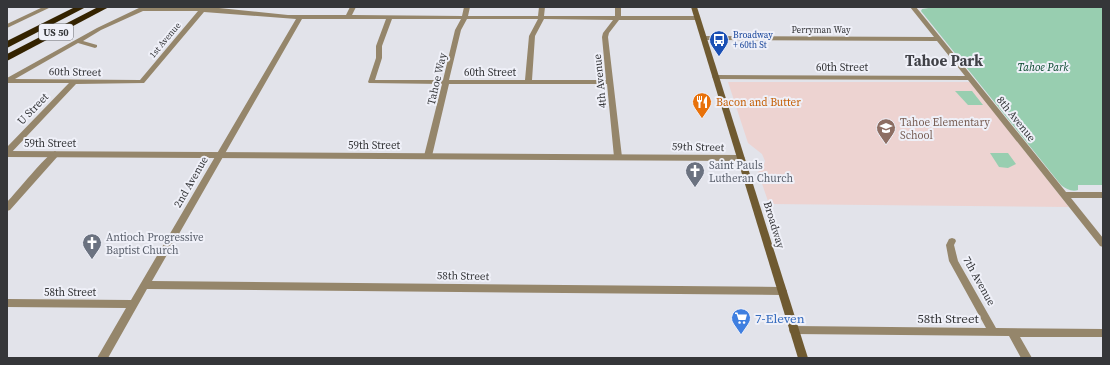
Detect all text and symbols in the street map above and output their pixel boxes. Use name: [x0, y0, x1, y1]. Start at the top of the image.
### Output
street label: 1st Avenue: [147, 19, 184, 60]
road number: US 50: [39, 24, 73, 40]
street label: Perryman Way: [791, 24, 851, 36]
bus stop icon: Broadway + 60th St: [708, 29, 730, 57]
place label: Broadway + 60th St: [733, 29, 773, 51]
district label: Tahoe Park: [905, 50, 983, 71]
street label: Tahoe Way: [424, 51, 450, 107]
street label: 4th Avenue: [590, 53, 610, 109]
street label: 60th Street: [816, 60, 869, 75]
park label: Tahoe Park: [1018, 60, 1069, 75]
street label: 60th Street: [49, 64, 102, 80]
street label: 60th Street: [464, 65, 517, 80]
street label: U Street: [14, 89, 52, 128]
restaurant icon: Bacon and Butter: [691, 91, 713, 119]
street label: 8th Avenue: [993, 93, 1039, 145]
place label: Bacon and Butter: [716, 95, 801, 110]
place label: Tahoe Elementary School: [900, 115, 990, 143]
school or university icon: Tahoe Elementary School: [875, 117, 897, 145]
street label: 59th Street: [24, 136, 77, 151]
street label: 59th Street: [348, 138, 401, 153]
street label: 59th Street: [672, 139, 725, 155]
street label: 2nd Avenue: [170, 153, 212, 210]
place label: Saint Pauls Lutheran Church: [709, 158, 794, 186]
church icon: Saint Pauls Lutheran Church: [684, 160, 706, 188]
street label: Broadway: [760, 200, 788, 251]
place label: Antioch Progressive Baptist Church: [106, 230, 204, 258]
church icon: Antioch Progressive Baptist Church: [81, 232, 103, 260]
street label: 7th Avenue: [959, 254, 999, 309]
street label: 58th Street: [437, 268, 490, 284]
street label: 58th Street: [44, 285, 97, 300]
supermarket icon: 7-Eleven: [730, 307, 752, 335]
place label: 7-Eleven: [755, 310, 805, 327]
street label: 58th Street: [917, 310, 980, 327]

